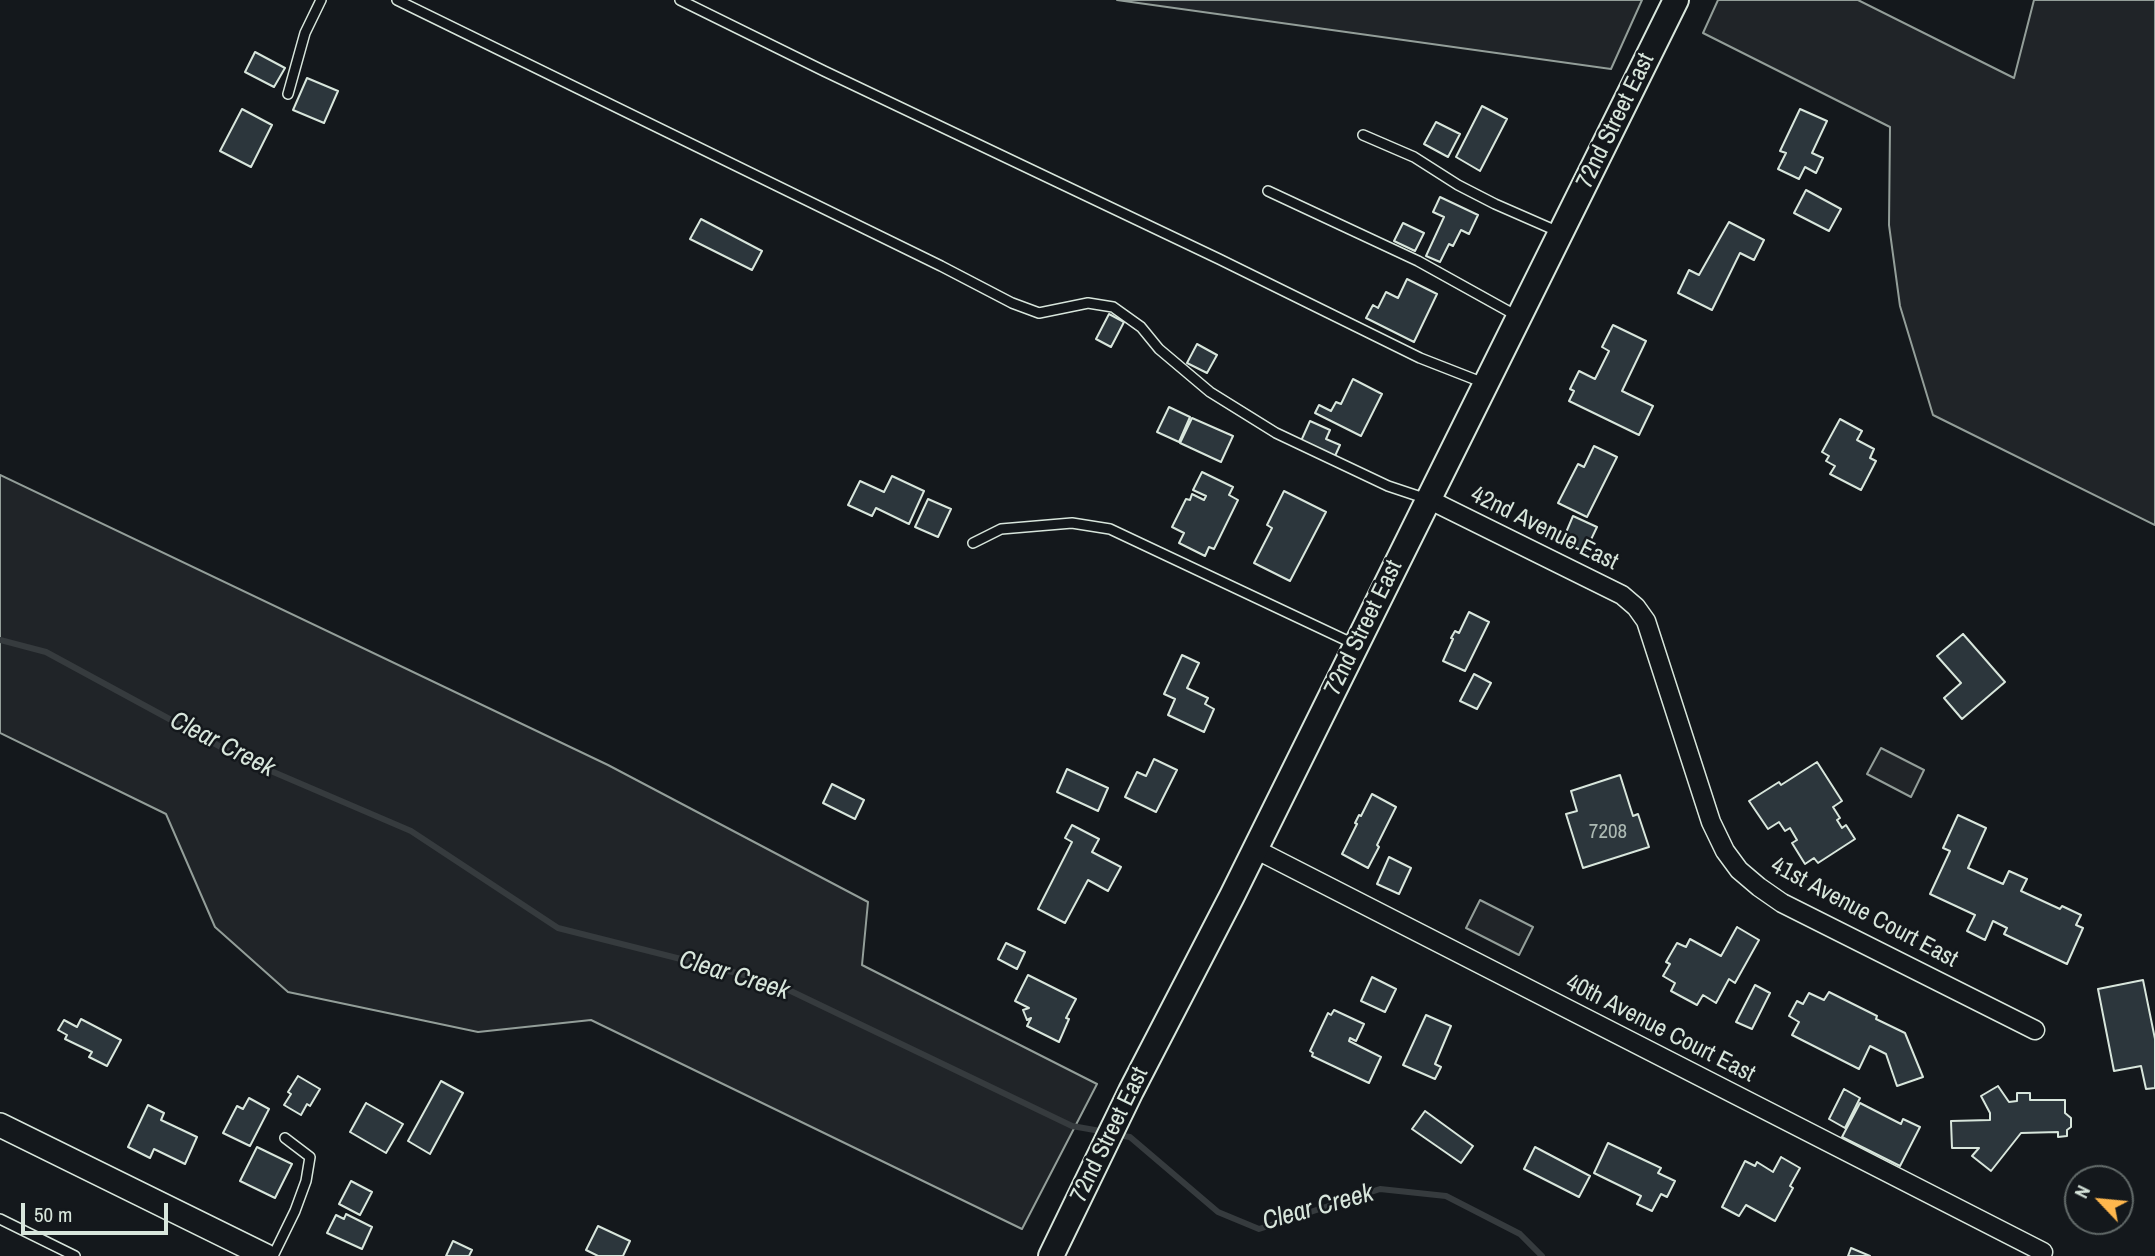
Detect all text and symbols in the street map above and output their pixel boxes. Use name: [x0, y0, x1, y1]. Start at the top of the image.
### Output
street label: 72nd Street East: [1571, 49, 1661, 193]
street label: 42nd Avenue East: [1466, 481, 1622, 577]
street label: 72nd Street East: [1319, 556, 1409, 700]
water label: Clear Creek: [164, 705, 280, 785]
house number: 7208: [1589, 819, 1627, 845]
street label: 41st Avenue Court East: [1766, 852, 1962, 974]
water label: Clear Creek: [675, 944, 793, 1008]
street label: 40th Avenue Court East: [1561, 969, 1759, 1089]
street label: 72nd Street East: [1065, 1063, 1155, 1207]
north arrow: [2064, 1165, 2134, 1235]
water label: Clear Creek: [1259, 1178, 1377, 1238]
text: N: [2068, 1181, 2096, 1202]
scale bar: [24, 1190, 172, 1234]
text: 50 m: [34, 1200, 72, 1229]

